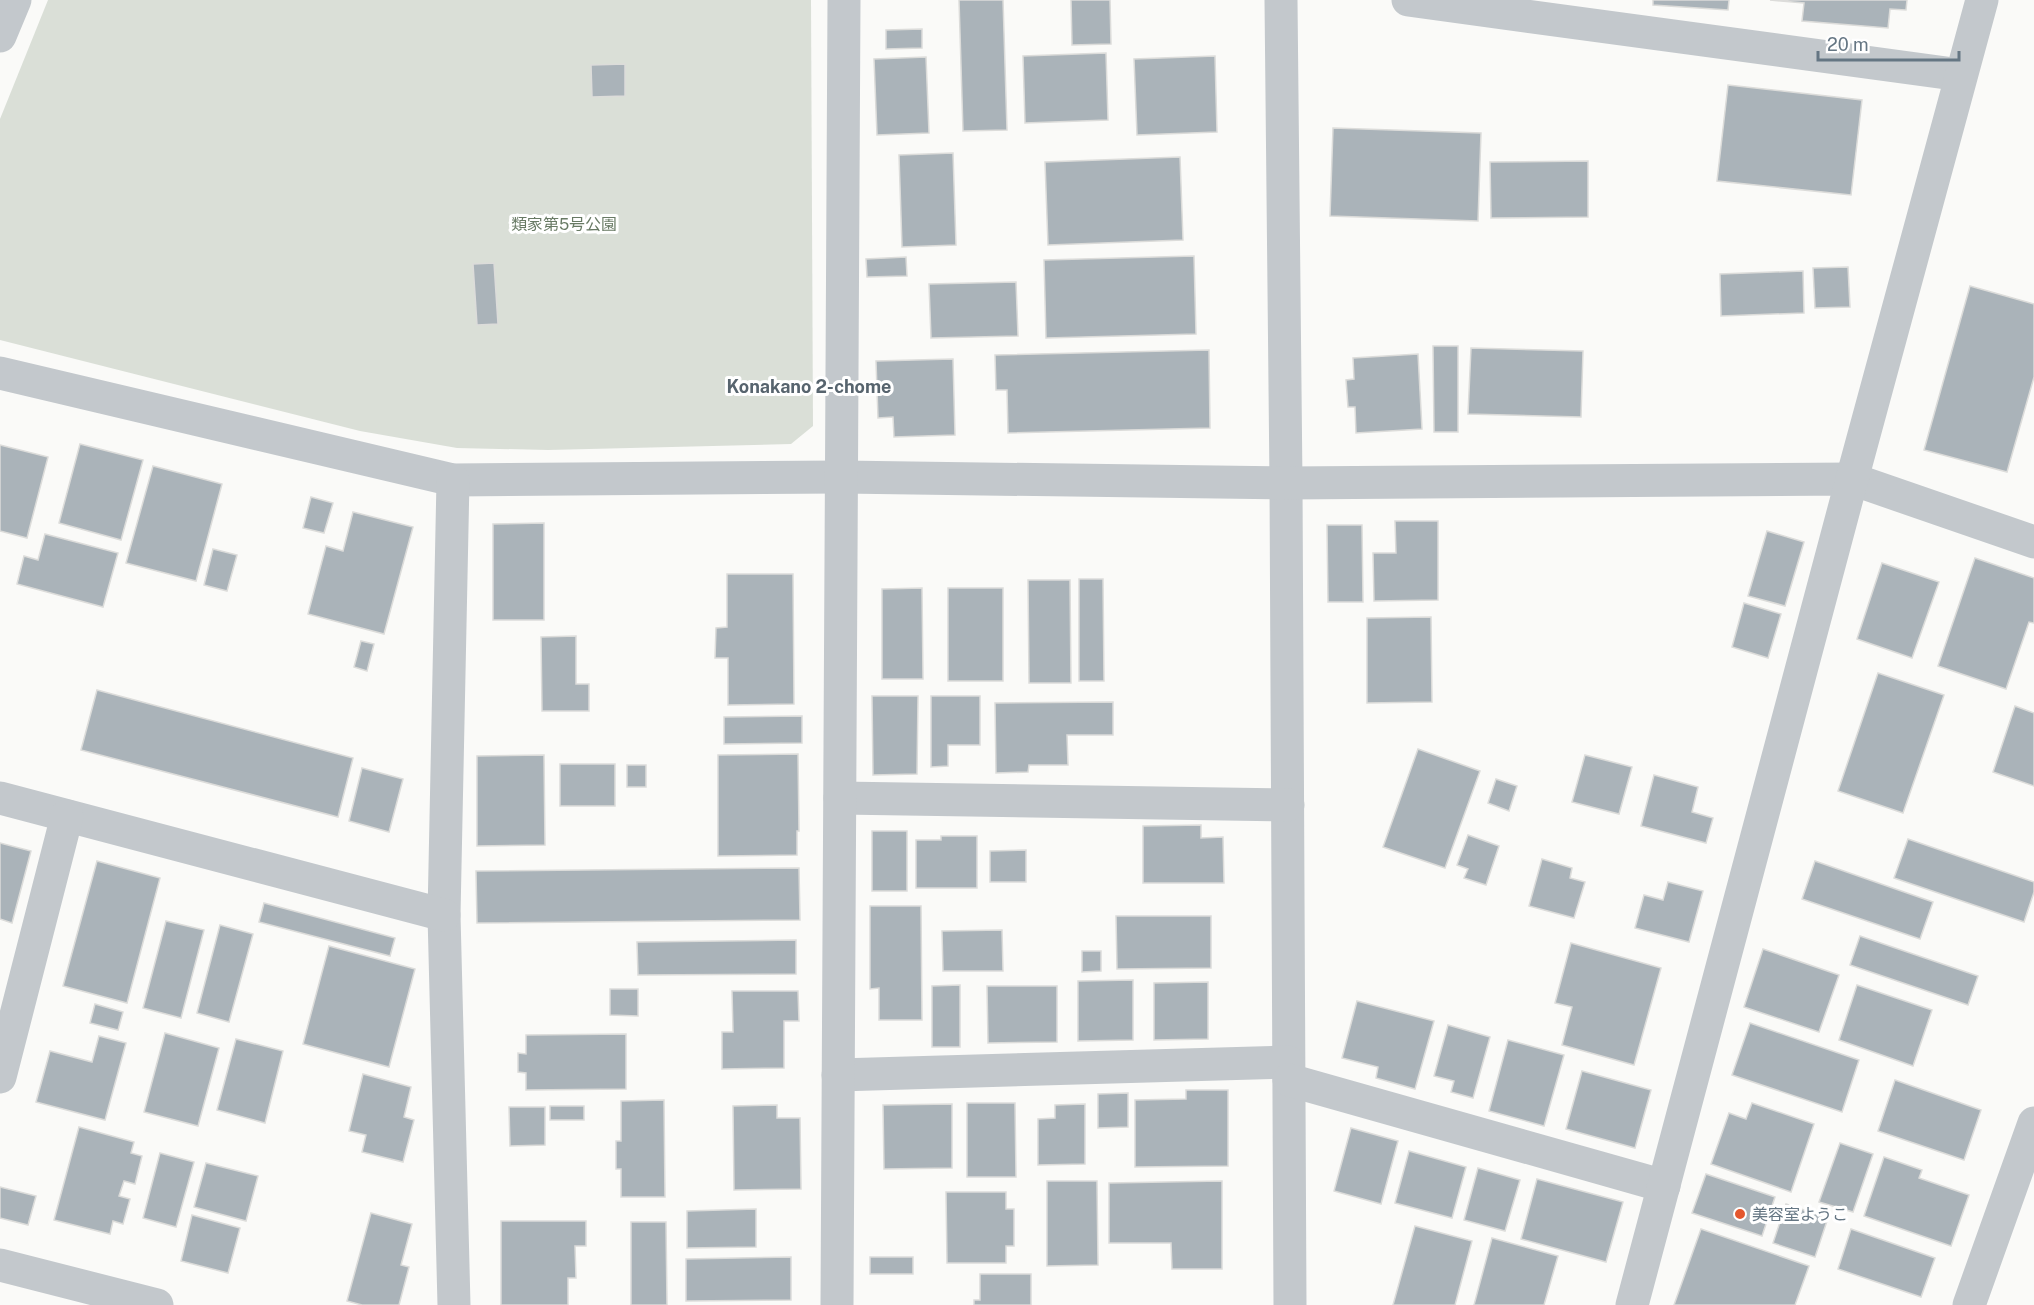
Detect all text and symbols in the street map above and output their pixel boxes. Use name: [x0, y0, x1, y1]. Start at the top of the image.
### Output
scale bar: [1818, 24, 1959, 62]
text: 20 m: [1827, 34, 1869, 55]
park label: 類家第5号公園: [511, 215, 617, 234]
district label: Konakano 2-chome: [727, 376, 891, 397]
place label: 美容室ようこ: [1752, 1205, 1848, 1224]
marker: 美容室ようこ: [1733, 1207, 1747, 1221]

